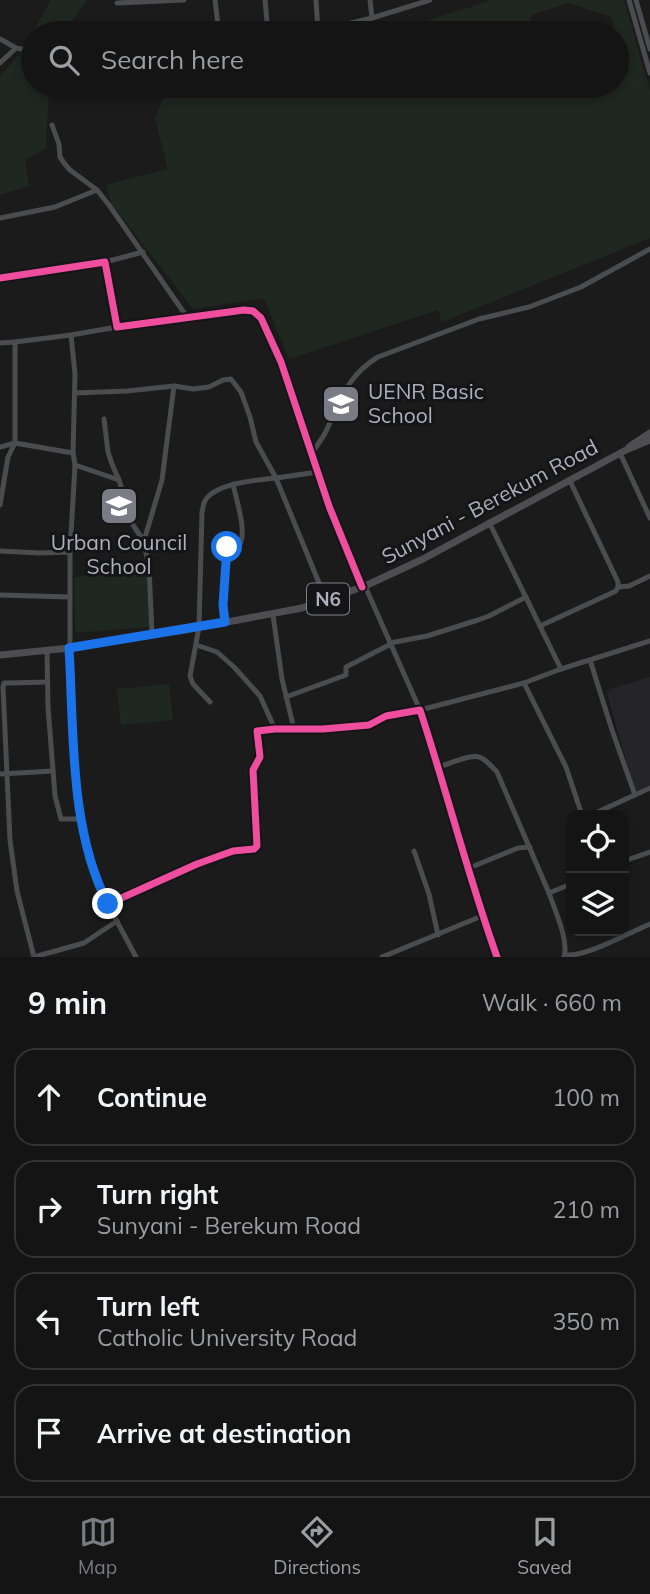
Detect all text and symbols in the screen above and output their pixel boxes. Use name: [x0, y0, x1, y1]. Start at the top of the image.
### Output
search box: [21, 21, 629, 98]
icon: search: [45, 41, 83, 79]
text: Search here: [101, 43, 244, 76]
place label: UENR Basic School: [368, 378, 484, 428]
school or university icon: UENR Basic School: [320, 383, 362, 425]
street label: Sunyani - Berekum Road: [377, 433, 602, 569]
school or university icon: Urban Council School: [98, 485, 140, 527]
place label: Urban Council School: [51, 529, 187, 579]
route start: [211, 531, 242, 562]
road number: N6: [307, 584, 349, 614]
map controls: [566, 810, 629, 936]
button: locate: [566, 810, 629, 873]
button: layers: [566, 873, 629, 936]
route end: [92, 888, 123, 919]
text: 9 min: [28, 984, 107, 1022]
text: Walk · 660 m: [482, 988, 622, 1017]
icon: ahead: [30, 1078, 68, 1116]
text: Continue: [97, 1081, 207, 1114]
text: 100 m: [552, 1083, 620, 1112]
text: Turn right: [97, 1178, 218, 1211]
icon: right: [30, 1190, 68, 1228]
text: 210 m: [552, 1195, 620, 1224]
text: Sunyani - Berekum Road: [97, 1211, 361, 1240]
text: Turn left: [97, 1290, 199, 1323]
icon: left: [30, 1302, 68, 1340]
text: 350 m: [552, 1307, 620, 1336]
text: Catholic University Road: [97, 1323, 357, 1352]
icon: arrive: [30, 1414, 68, 1452]
text: Arrive at destination: [97, 1417, 352, 1450]
tab: Map: [78, 1513, 117, 1579]
tab: Directions: [273, 1513, 361, 1579]
tab: Saved: [517, 1513, 572, 1579]

